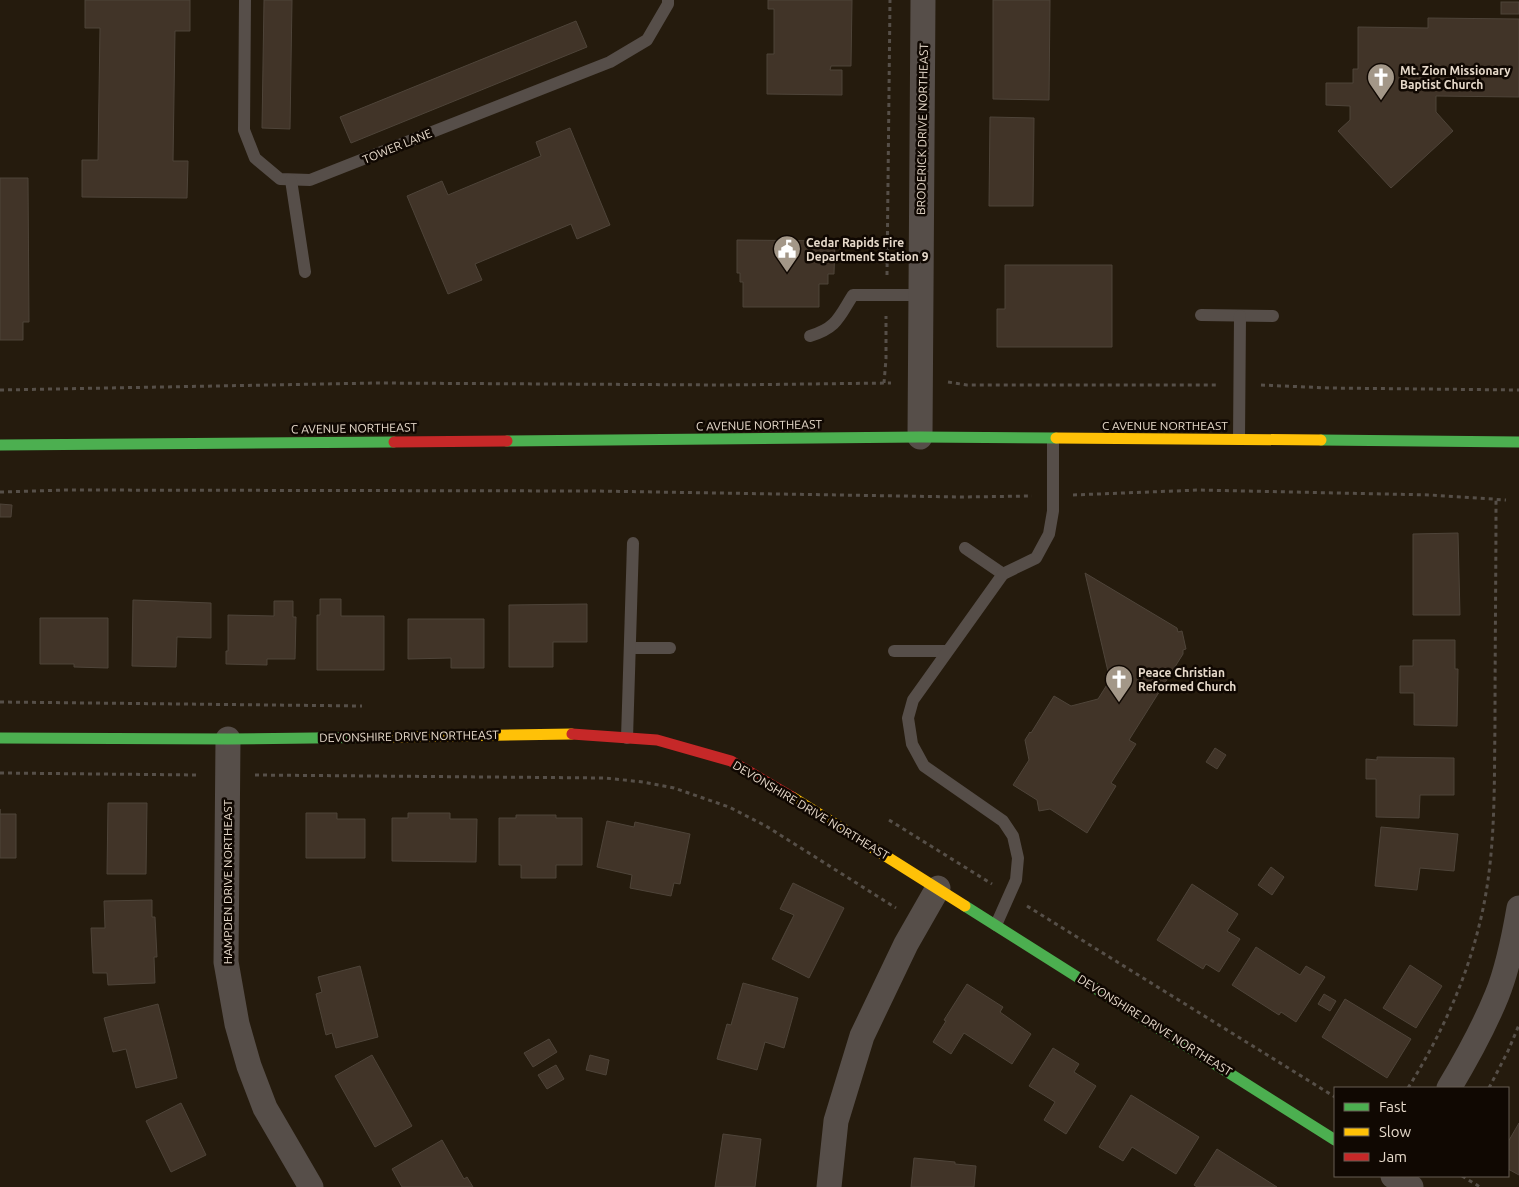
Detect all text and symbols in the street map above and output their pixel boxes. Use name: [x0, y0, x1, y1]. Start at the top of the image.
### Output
street label: BRODERICK DRIVE NORTHEAST: [914, 43, 930, 215]
church icon: Mt. Zion Missionary Baptist Church: [1366, 62, 1396, 101]
place label: Mt. Zion Missionary Baptist Church: [1400, 64, 1511, 91]
street label: TOWER LANE: [361, 126, 434, 166]
public building icon: Cedar Rapids Fire Department Station 9: [772, 234, 802, 273]
place label: Cedar Rapids Fire Department Station 9: [806, 236, 929, 263]
street label: C AVENUE NORTHEAST: [696, 417, 822, 433]
street label: C AVENUE NORTHEAST: [1102, 419, 1228, 432]
street label: C AVENUE NORTHEAST: [291, 420, 417, 436]
church icon: Peace Christian Reformed Church: [1104, 664, 1134, 703]
place label: Peace Christian Reformed Church: [1138, 666, 1236, 693]
street label: DEVONSHIRE DRIVE NORTHEAST: [319, 728, 499, 744]
street label: DEVONSHIRE DRIVE NORTHEAST: [731, 758, 892, 862]
street label: HAMPDEN DRIVE NORTHEAST: [221, 799, 234, 964]
street label: DEVONSHIRE DRIVE NORTHEAST: [1075, 972, 1235, 1078]
legend: [1334, 1087, 1509, 1177]
text: Fast: [1379, 1098, 1407, 1115]
text: Slow: [1379, 1123, 1412, 1140]
text: Jam: [1379, 1148, 1407, 1165]

